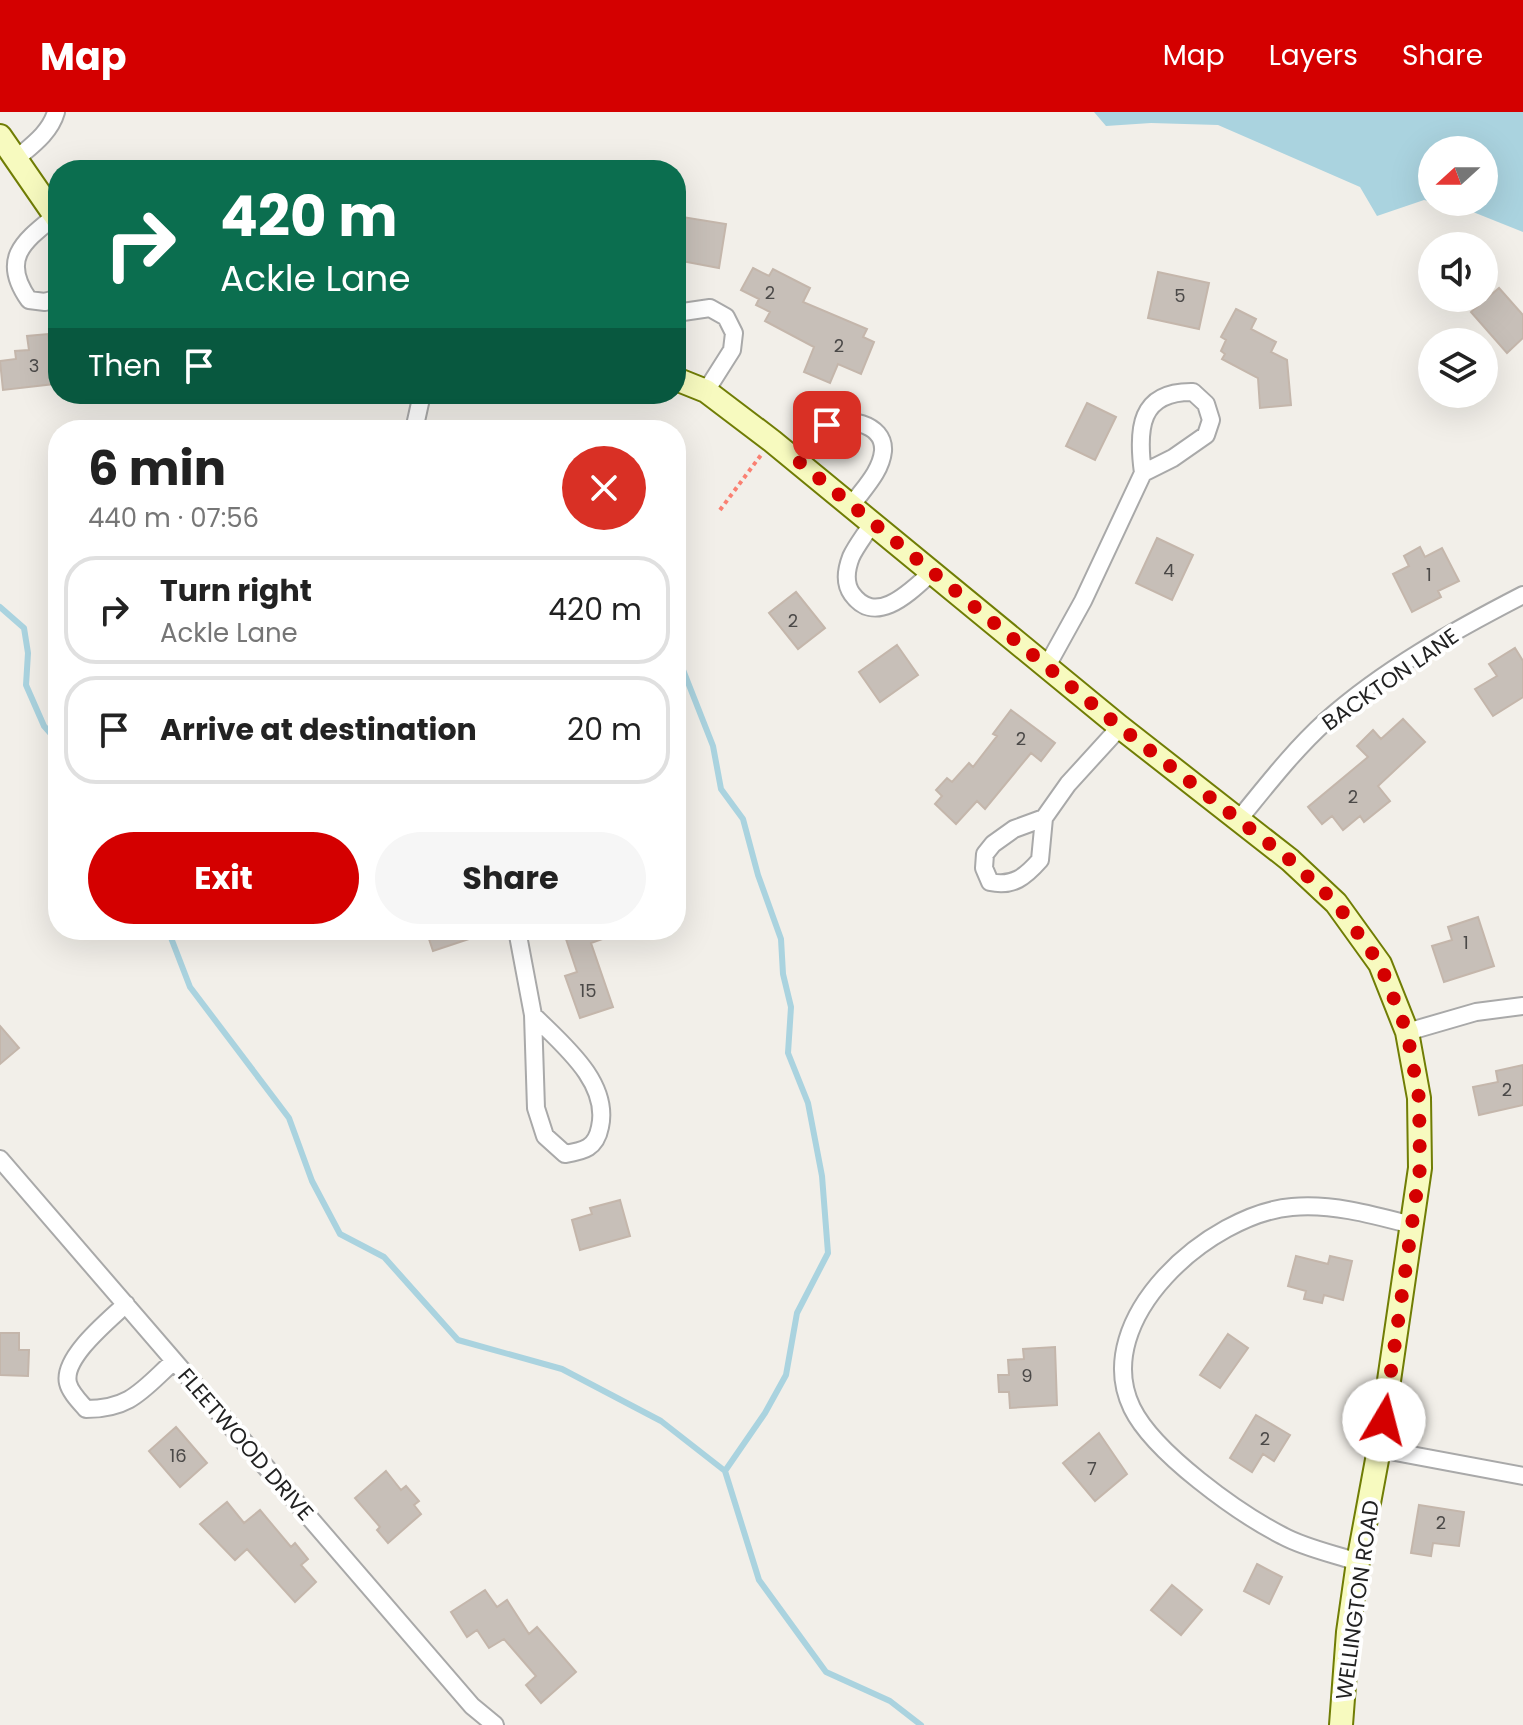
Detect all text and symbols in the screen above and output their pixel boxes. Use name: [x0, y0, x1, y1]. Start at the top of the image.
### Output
text: Map: [40, 30, 127, 83]
text: Map: [1163, 36, 1225, 75]
text: Layers: [1269, 36, 1358, 75]
text: Share: [1402, 36, 1483, 75]
north arrow: [1418, 136, 1498, 216]
map controls: [1418, 136, 1498, 408]
text: 420 m: [220, 177, 398, 256]
icon: right: [88, 192, 192, 296]
button: sound: [1418, 232, 1498, 312]
text: Ackle Lane: [220, 253, 411, 304]
house number: 2: [765, 280, 775, 305]
house number: 5: [1174, 283, 1186, 308]
button: layers: [1418, 328, 1498, 408]
house number: 2: [834, 333, 844, 358]
text: Then: [88, 344, 161, 387]
icon: arrive: [177, 344, 221, 388]
house number: 3: [29, 353, 39, 378]
pin: [793, 391, 861, 459]
icon: arrive: [805, 403, 849, 447]
text: 6 min: [88, 435, 226, 502]
button: close: [562, 446, 646, 530]
text: 440 m · 07:56: [88, 500, 259, 536]
house number: 4: [1163, 558, 1175, 583]
house number: 1: [1426, 562, 1432, 587]
text: Turn right: [160, 569, 312, 612]
icon: right: [92, 588, 136, 632]
text: 420 m: [548, 588, 642, 631]
house number: 2: [788, 608, 798, 633]
text: Ackle Lane: [160, 615, 298, 651]
street label: BACKTON LANE: [1316, 621, 1465, 738]
icon: arrive: [92, 708, 136, 752]
text: Arrive at destination: [160, 708, 477, 751]
text: 20 m: [567, 708, 642, 751]
house number: 2: [1016, 726, 1026, 751]
house number: 2: [1348, 784, 1358, 809]
button: Exit: [88, 832, 359, 924]
button: Share: [375, 832, 646, 924]
house number: 1: [1463, 930, 1469, 955]
house number: 15: [579, 978, 597, 1003]
house number: 2: [1502, 1077, 1512, 1102]
street label: FLEETWOOD DRIVE: [171, 1361, 321, 1527]
house number: 9: [1021, 1363, 1033, 1388]
position arrow: [1342, 1378, 1426, 1462]
house number: 2: [1260, 1426, 1270, 1451]
house number: 16: [169, 1443, 187, 1468]
house number: 7: [1087, 1456, 1097, 1481]
street label: WELLINGTON ROAD: [1328, 1498, 1387, 1702]
house number: 2: [1436, 1510, 1446, 1535]

